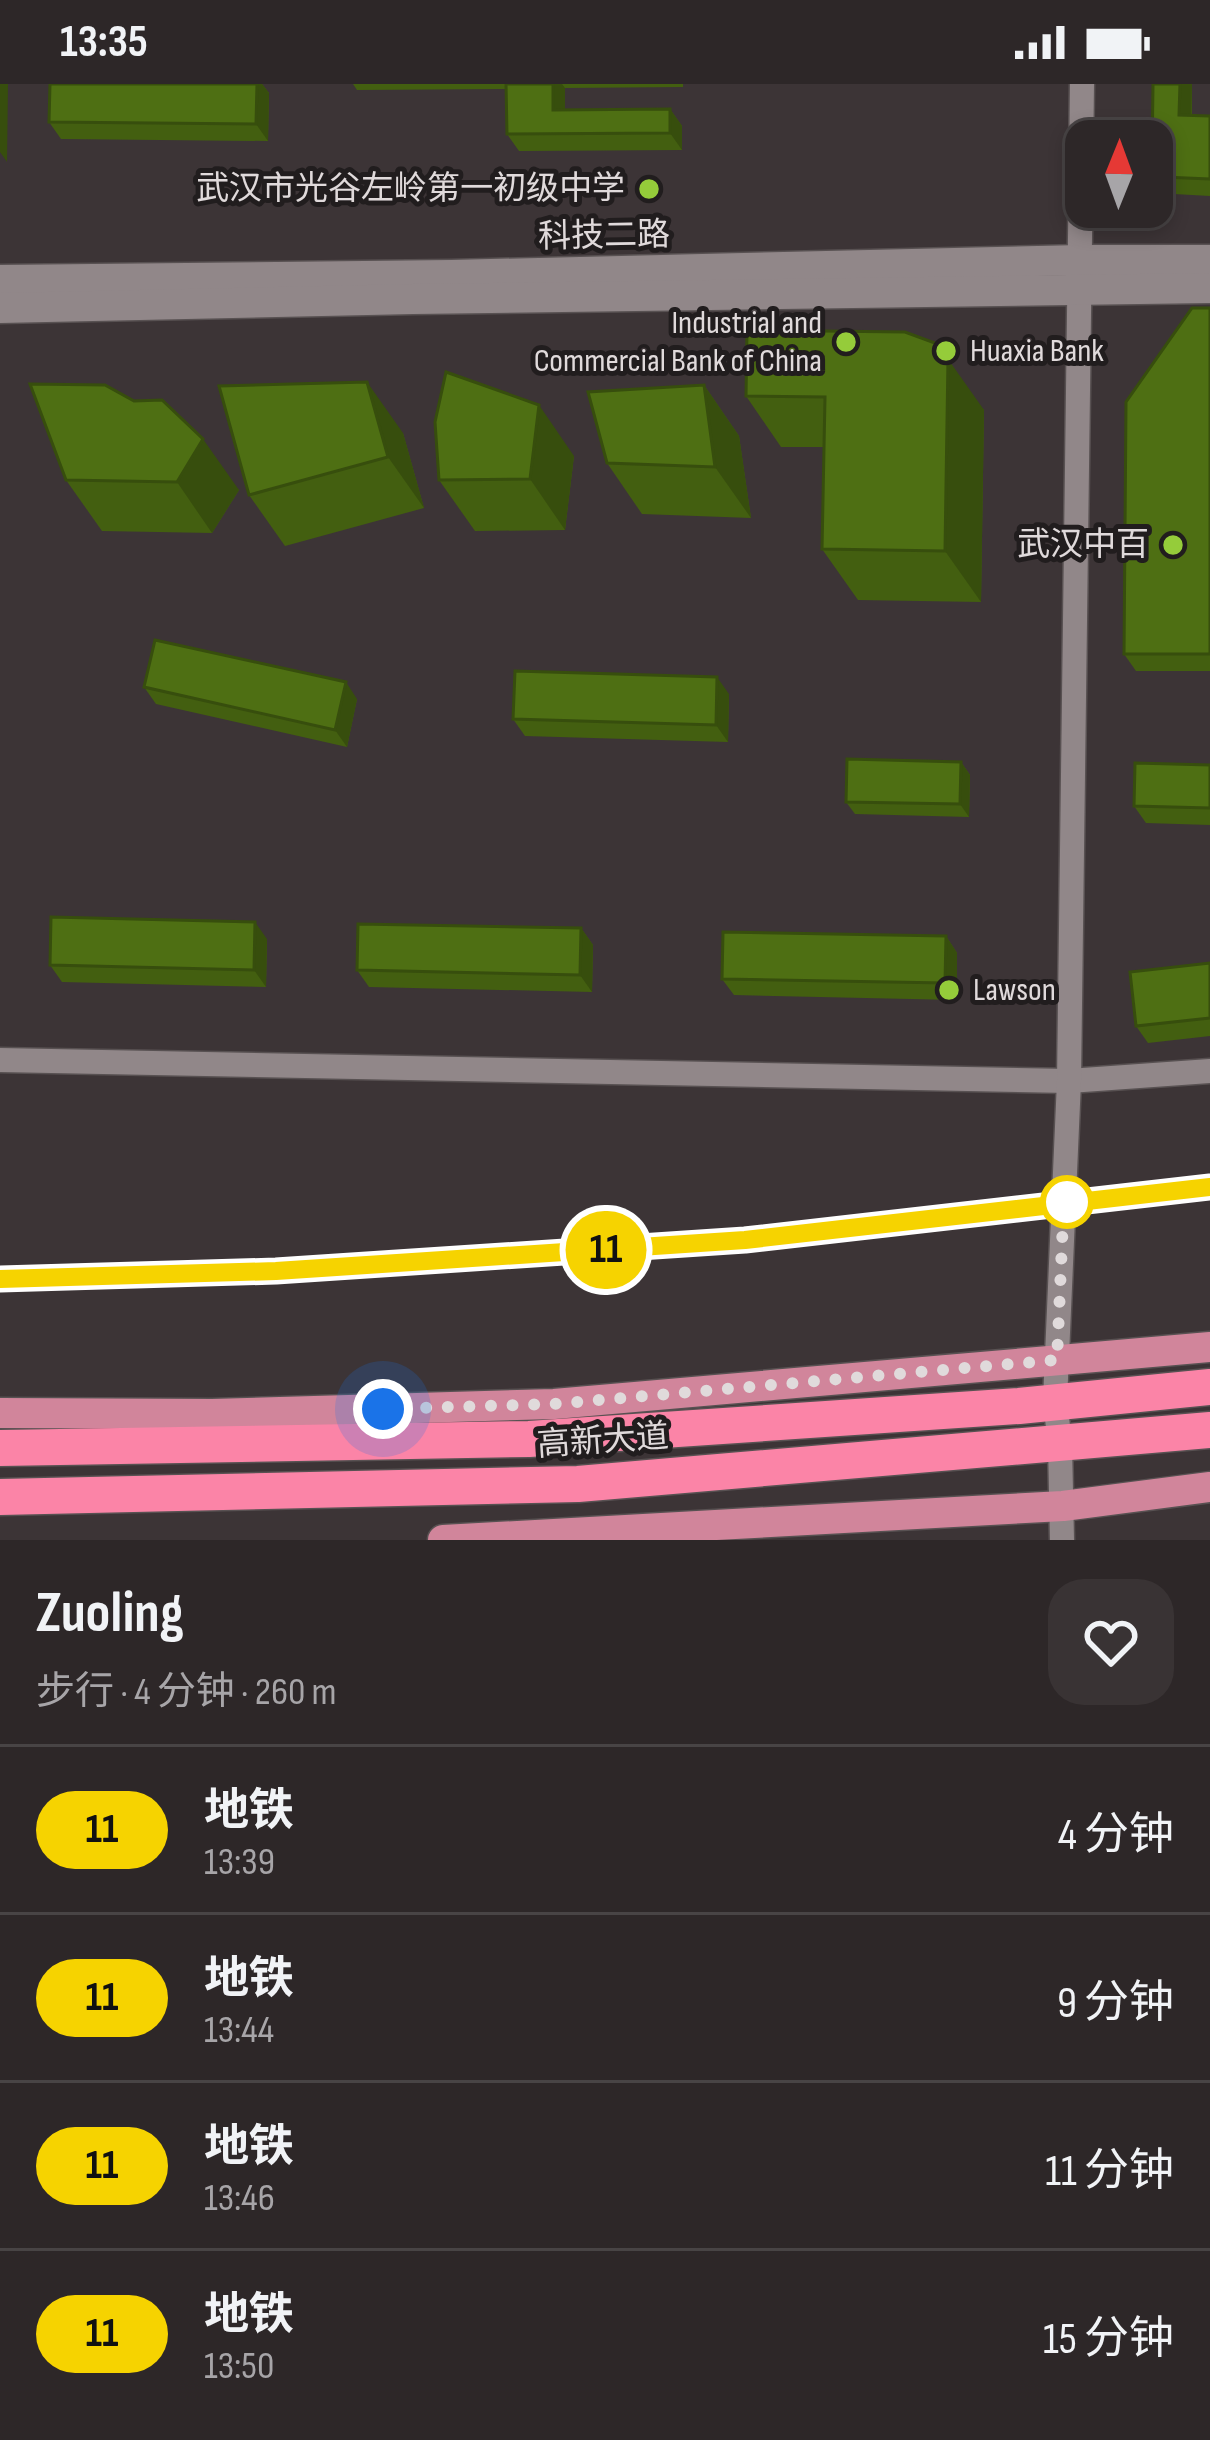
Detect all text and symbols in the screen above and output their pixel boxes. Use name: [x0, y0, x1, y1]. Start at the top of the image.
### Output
text: 13:35: [60, 15, 148, 70]
north arrow: [1065, 120, 1173, 228]
map controls: [1065, 120, 1173, 228]
place label: 武汉市光谷左岭第一初级中学: [196, 169, 625, 209]
marker: 武汉市光谷左岭第一初级中学: [636, 176, 662, 202]
street label: 科技二路: [538, 215, 670, 257]
place label: Industrial and Commercial Bank of China: [534, 303, 822, 381]
marker: Industrial and Commercial Bank of China: [833, 329, 859, 355]
place label: Huaxia Bank: [970, 331, 1104, 371]
marker: Huaxia Bank: [933, 338, 959, 364]
place label: 武汉中百: [1017, 525, 1149, 565]
marker: 武汉中百: [1160, 532, 1186, 558]
place label: Lawson: [973, 970, 1056, 1010]
marker: Lawson: [936, 977, 962, 1003]
unlabelled marker: [1042, 1177, 1092, 1227]
line badge: 11: [552, 1211, 660, 1289]
text: 11: [590, 1224, 622, 1275]
your location: [353, 1379, 413, 1439]
street label: 高新大道: [536, 1416, 670, 1466]
button: heart: [1048, 1579, 1174, 1705]
text: Zuoling: [36, 1580, 184, 1648]
text: 步行 · 4 分钟 · 260 m: [36, 1669, 337, 1716]
text: 地铁: [204, 1784, 294, 1839]
text: 11: [86, 1804, 118, 1855]
text: 4 分钟: [1058, 1808, 1174, 1863]
text: 13:39: [204, 1839, 275, 1886]
text: 地铁: [204, 1952, 294, 2007]
text: 11: [86, 1972, 118, 2023]
text: 9 分钟: [1057, 1976, 1174, 2031]
text: 13:44: [204, 2007, 274, 2054]
text: 地铁: [204, 2120, 294, 2175]
text: 11: [86, 2140, 118, 2191]
text: 11 分钟: [1045, 2144, 1174, 2199]
text: 13:46: [204, 2175, 275, 2222]
text: 地铁: [204, 2288, 294, 2343]
text: 11: [86, 2308, 118, 2359]
text: 15 分钟: [1043, 2312, 1174, 2367]
text: 13:50: [204, 2343, 274, 2390]

